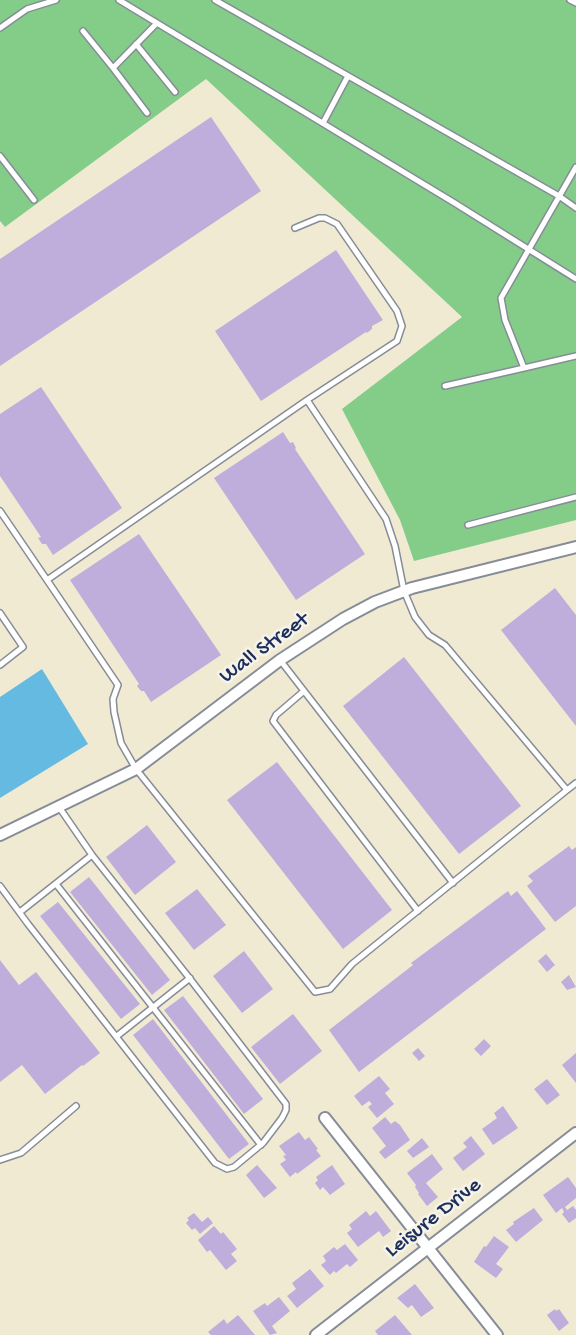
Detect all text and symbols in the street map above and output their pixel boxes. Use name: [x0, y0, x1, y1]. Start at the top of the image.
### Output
street label: Wall Street: [215, 608, 315, 690]
street label: Leisure Drive: [381, 1173, 487, 1265]

